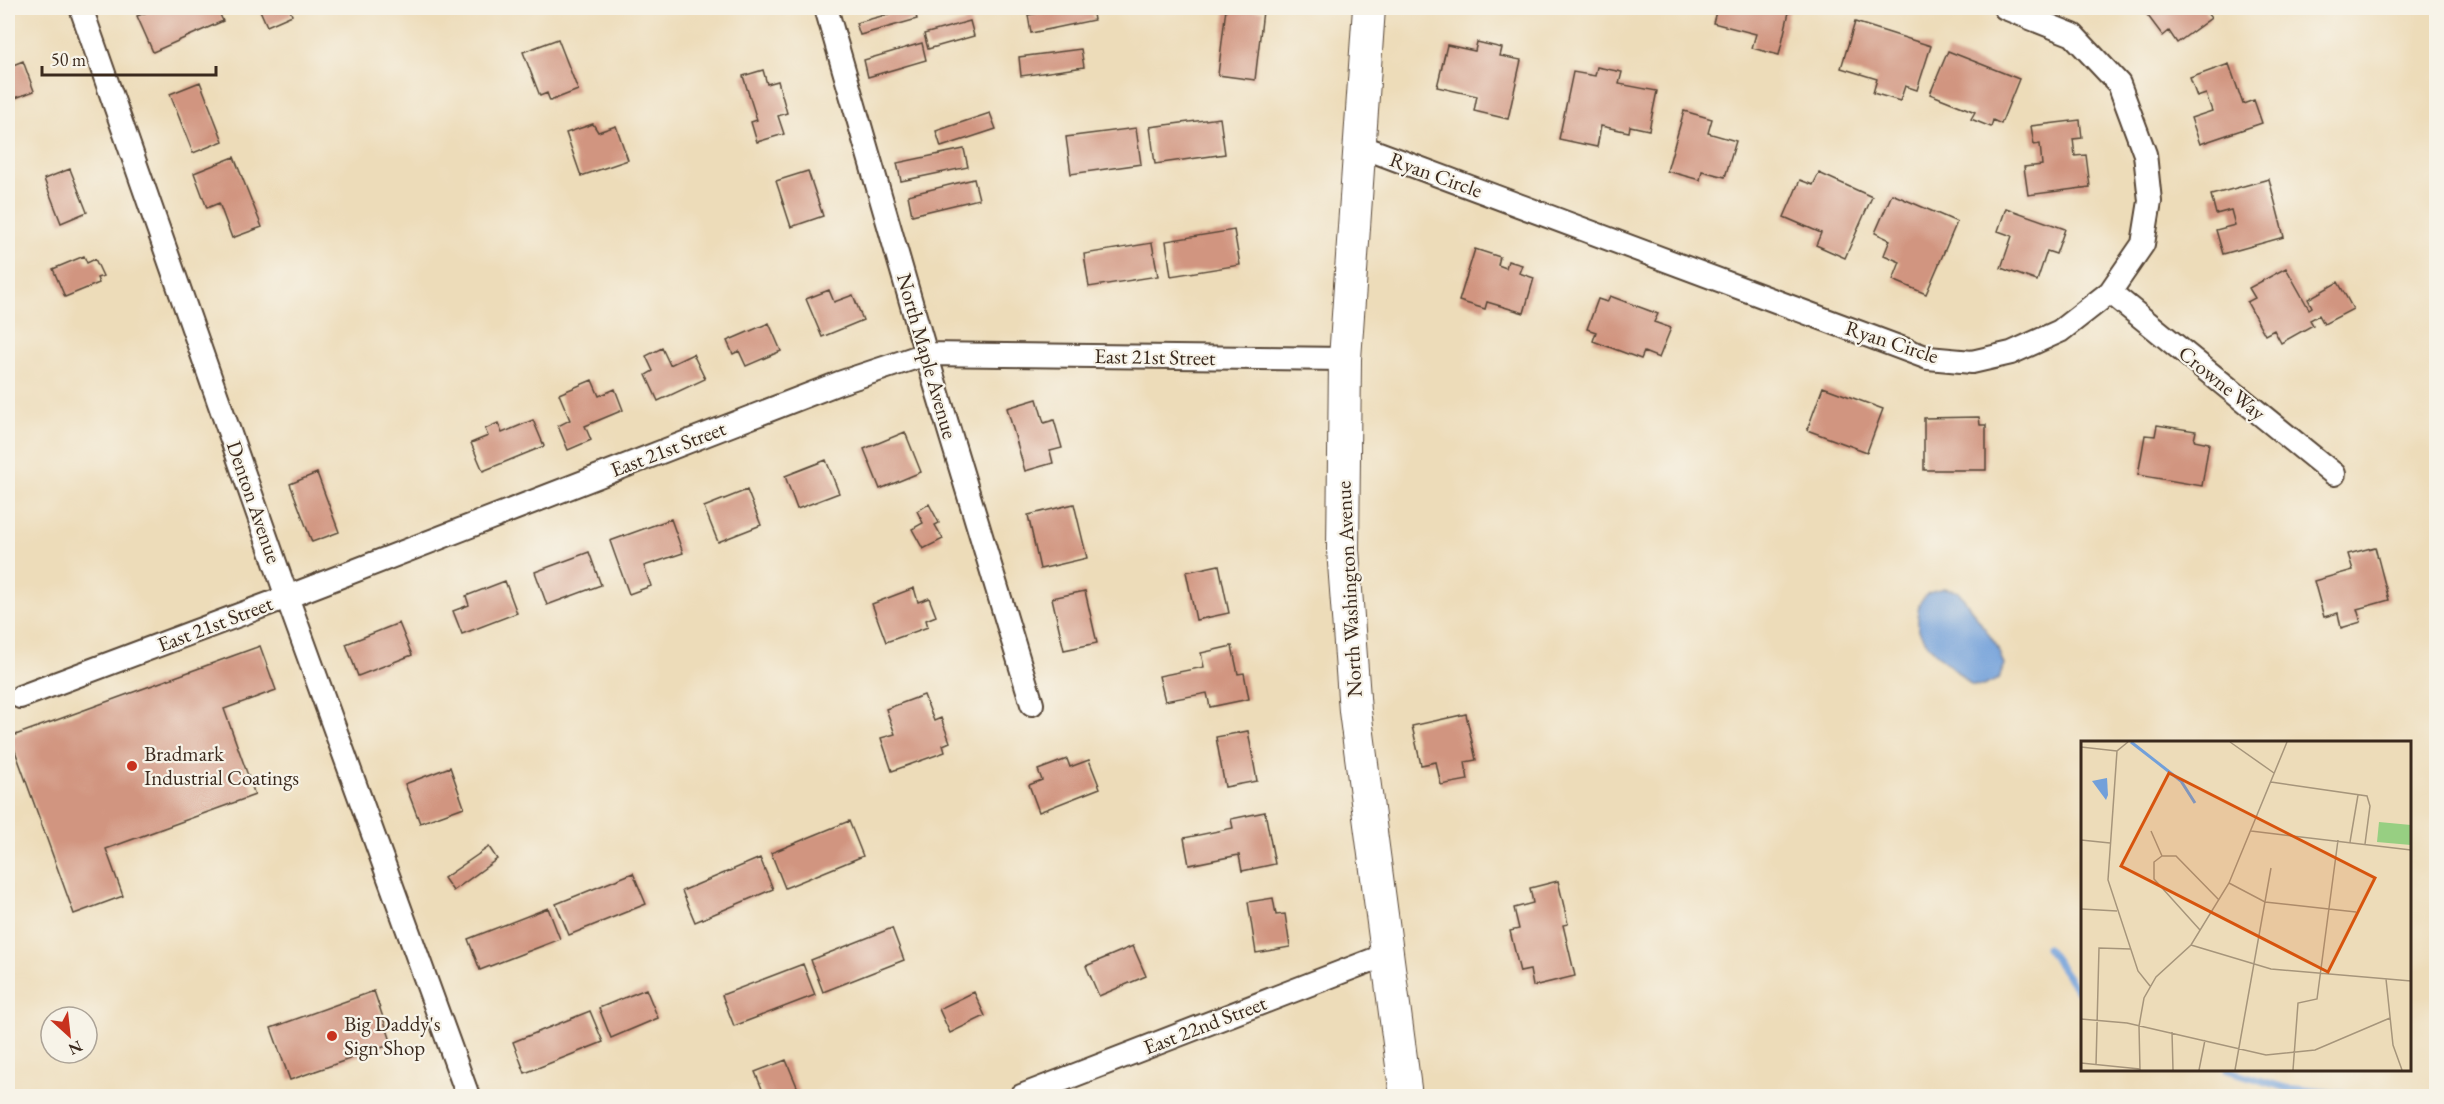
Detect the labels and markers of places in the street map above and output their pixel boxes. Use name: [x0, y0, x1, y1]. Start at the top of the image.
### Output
place label: Bradmark Industrial Coatings: [144, 740, 299, 791]
marker: Bradmark Industrial Coatings: [125, 759, 139, 773]
place label: Big Daddy's Sign Shop: [344, 1010, 441, 1061]
marker: Big Daddy's Sign Shop: [325, 1029, 339, 1043]

